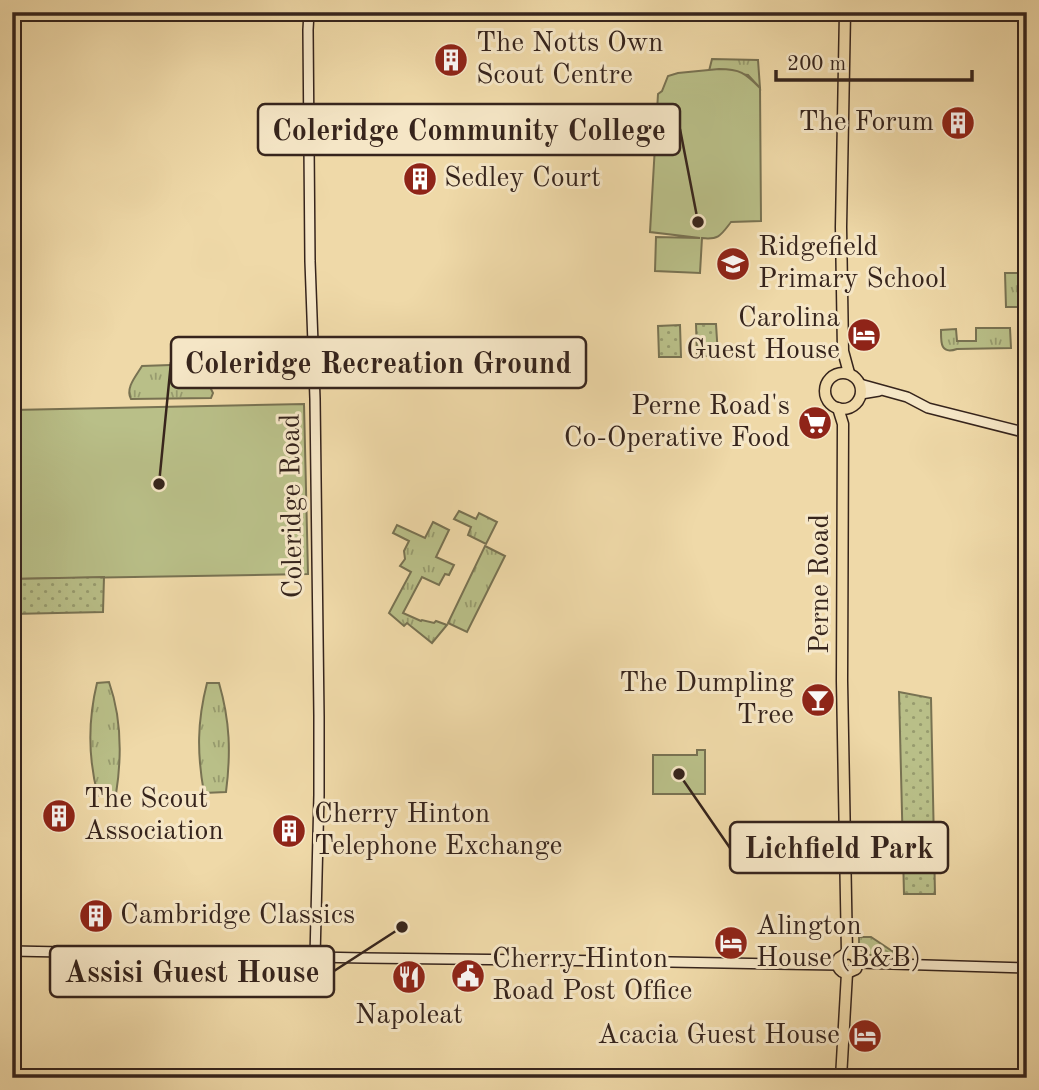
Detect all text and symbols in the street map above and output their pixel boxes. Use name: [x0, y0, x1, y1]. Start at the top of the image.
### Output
place label: The Notts Own Scout Centre: [476, 30, 663, 90]
scale bar: [776, 38, 972, 82]
building icon: The Notts Own Scout Centre: [432, 41, 470, 79]
text: 200 m: [787, 54, 846, 75]
callout: Coleridge Community College: [258, 104, 680, 155]
building icon: The Forum: [939, 104, 977, 142]
place label: The Forum: [799, 109, 934, 137]
text: Coleridge Community College: [272, 117, 666, 147]
building icon: Sedley Court: [401, 160, 439, 198]
place label: Sedley Court: [444, 165, 601, 193]
place label: Ridgefield Primary School: [758, 234, 946, 294]
school or university icon: Ridgefield Primary School: [714, 245, 752, 283]
place label: Carolina Guest House: [686, 305, 840, 365]
hotel icon: Carolina Guest House: [845, 316, 883, 354]
callout: Coleridge Recreation Ground: [171, 337, 586, 388]
text: Coleridge Recreation Ground: [184, 350, 572, 380]
place label: Perne Road's Co-Operative Food: [564, 393, 790, 453]
supermarket icon: Perne Road's Co-Operative Food: [796, 404, 834, 442]
street label: Coleridge Road: [277, 413, 309, 599]
street label: Perne Road: [807, 514, 835, 654]
place label: The Dumpling Tree: [619, 670, 794, 730]
bar icon: The Dumpling Tree: [799, 681, 837, 719]
place label: The Scout Association: [84, 786, 224, 846]
building icon: The Scout Association: [40, 797, 78, 835]
place label: Cherry Hinton Telephone Exchange: [314, 801, 562, 861]
building icon: Cherry Hinton Telephone Exchange: [270, 812, 308, 850]
callout: Lichfield Park: [730, 822, 948, 873]
text: Lichfield Park: [744, 835, 934, 865]
building icon: Cambridge Classics: [77, 897, 115, 935]
place label: Cambridge Classics: [120, 902, 355, 930]
place label: Alington House (B&B): [756, 913, 921, 973]
hotel icon: Alington House (B&B): [712, 924, 750, 962]
callout: Assisi Guest House: [50, 946, 334, 997]
place label: Cherry Hinton Road Post Office: [492, 946, 692, 1006]
public building icon: Cherry Hinton Road Post Office: [449, 957, 487, 995]
restaurant icon: Napoleat: [390, 958, 428, 996]
text: Assisi Guest House: [64, 959, 320, 989]
place label: Napoleat: [355, 1002, 463, 1030]
hotel icon: Acacia Guest House: [846, 1017, 884, 1055]
place label: Acacia Guest House: [597, 1022, 840, 1050]

